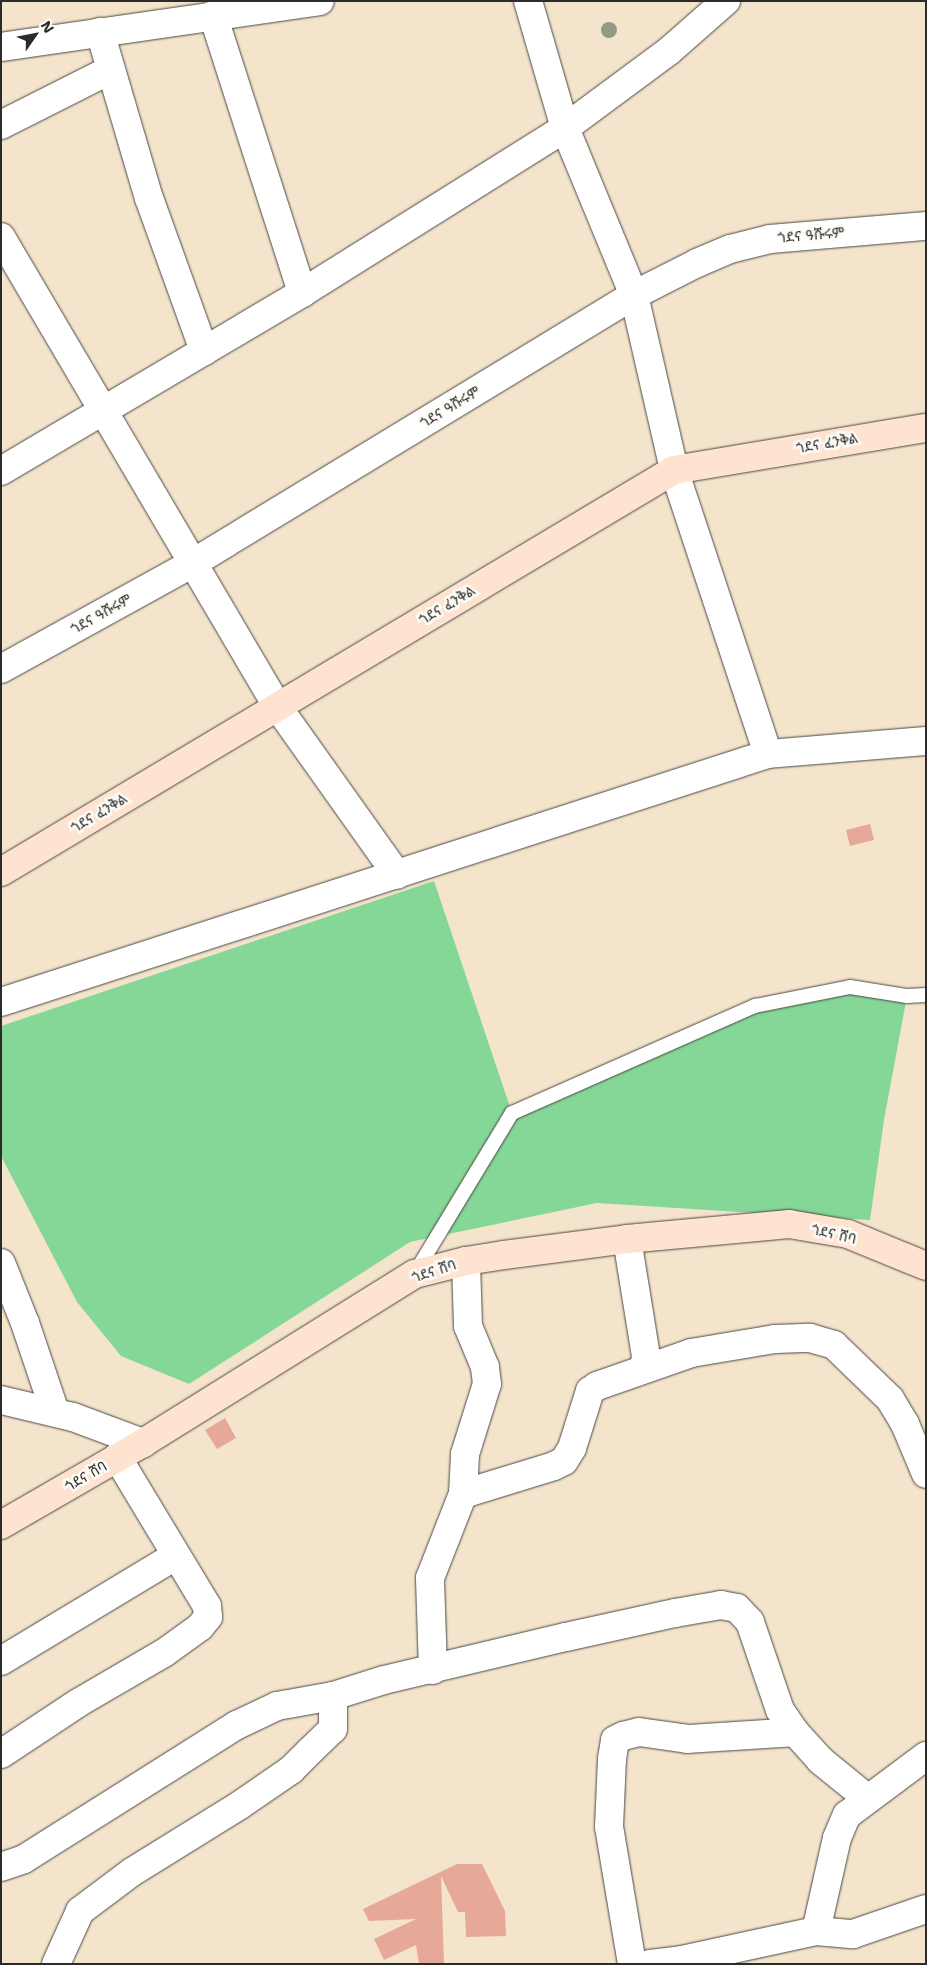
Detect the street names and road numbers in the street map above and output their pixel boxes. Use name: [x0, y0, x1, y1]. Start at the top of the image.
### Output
street label: ጎደና ዓሹሩም: [777, 224, 845, 246]
street label: ጎደና ዓሹሩም: [417, 383, 483, 431]
street label: ጎደና ፈንቅል: [795, 429, 859, 457]
street label: ጎደና ፈንቅል: [416, 582, 478, 628]
street label: ጎደና ዓሹሩም: [68, 590, 134, 638]
street label: ጎደና ፈንቅል: [68, 790, 130, 836]
street label: ጎደና ሸባ: [810, 1221, 858, 1247]
street label: ጎደና ሸባ: [410, 1256, 458, 1286]
street label: ጎደና ሸባ: [62, 1457, 110, 1495]

